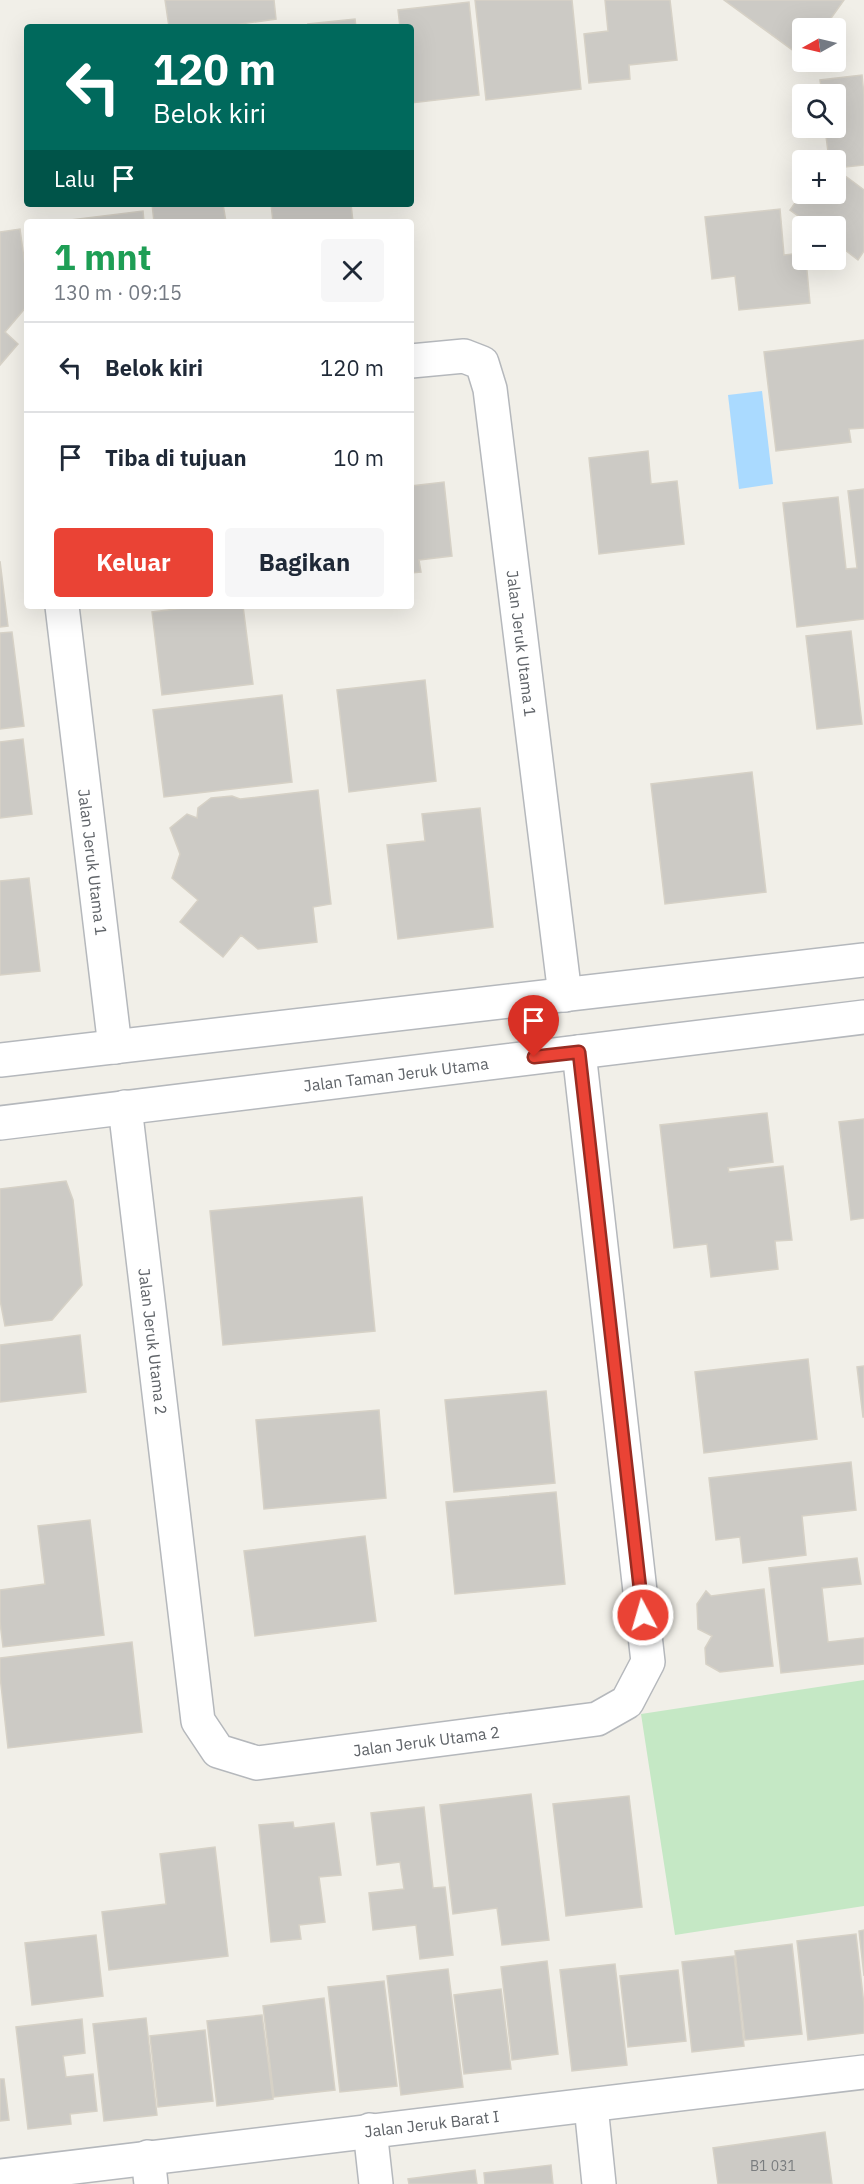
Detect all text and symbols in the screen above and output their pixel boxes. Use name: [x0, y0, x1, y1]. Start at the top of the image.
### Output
north arrow: [792, 18, 846, 72]
map controls: [792, 18, 846, 270]
text: 120 m: [153, 42, 276, 97]
icon: left: [54, 48, 132, 126]
button: search: [792, 84, 846, 138]
text: Belok kiri: [153, 95, 266, 130]
button: +: [792, 150, 846, 204]
icon: arrive: [107, 162, 140, 195]
text: Lalu: [54, 164, 95, 193]
button: −: [792, 216, 846, 270]
text: 1 mnt: [54, 233, 152, 280]
button: close: [321, 239, 384, 302]
text: 130 m · 09:15: [54, 279, 182, 306]
icon: left: [54, 351, 87, 384]
text: Belok kiri: [105, 353, 203, 382]
text: 120 m: [320, 353, 384, 382]
icon: arrive: [54, 441, 87, 474]
text: Tiba di tujuan: [105, 443, 247, 472]
text: 10 m: [333, 443, 384, 472]
button: Keluar: [54, 528, 213, 597]
button: Bagikan: [225, 528, 384, 597]
street label: Jalan Jeruk Utama 1: [502, 569, 540, 718]
street label: Jalan Jeruk Utama 1: [74, 788, 112, 937]
pin: [508, 995, 559, 1057]
icon: arrive: [517, 1004, 550, 1037]
street label: Jalan Taman Jeruk Utama: [302, 1053, 490, 1096]
street label: Jalan Jeruk Utama 2: [134, 1267, 172, 1416]
position arrow: [611, 1583, 675, 1647]
street label: Jalan Jeruk Utama 2: [352, 1722, 501, 1760]
street label: Jalan Jeruk Barat I: [363, 2106, 500, 2141]
house number: B1 031: [750, 2157, 796, 2175]

